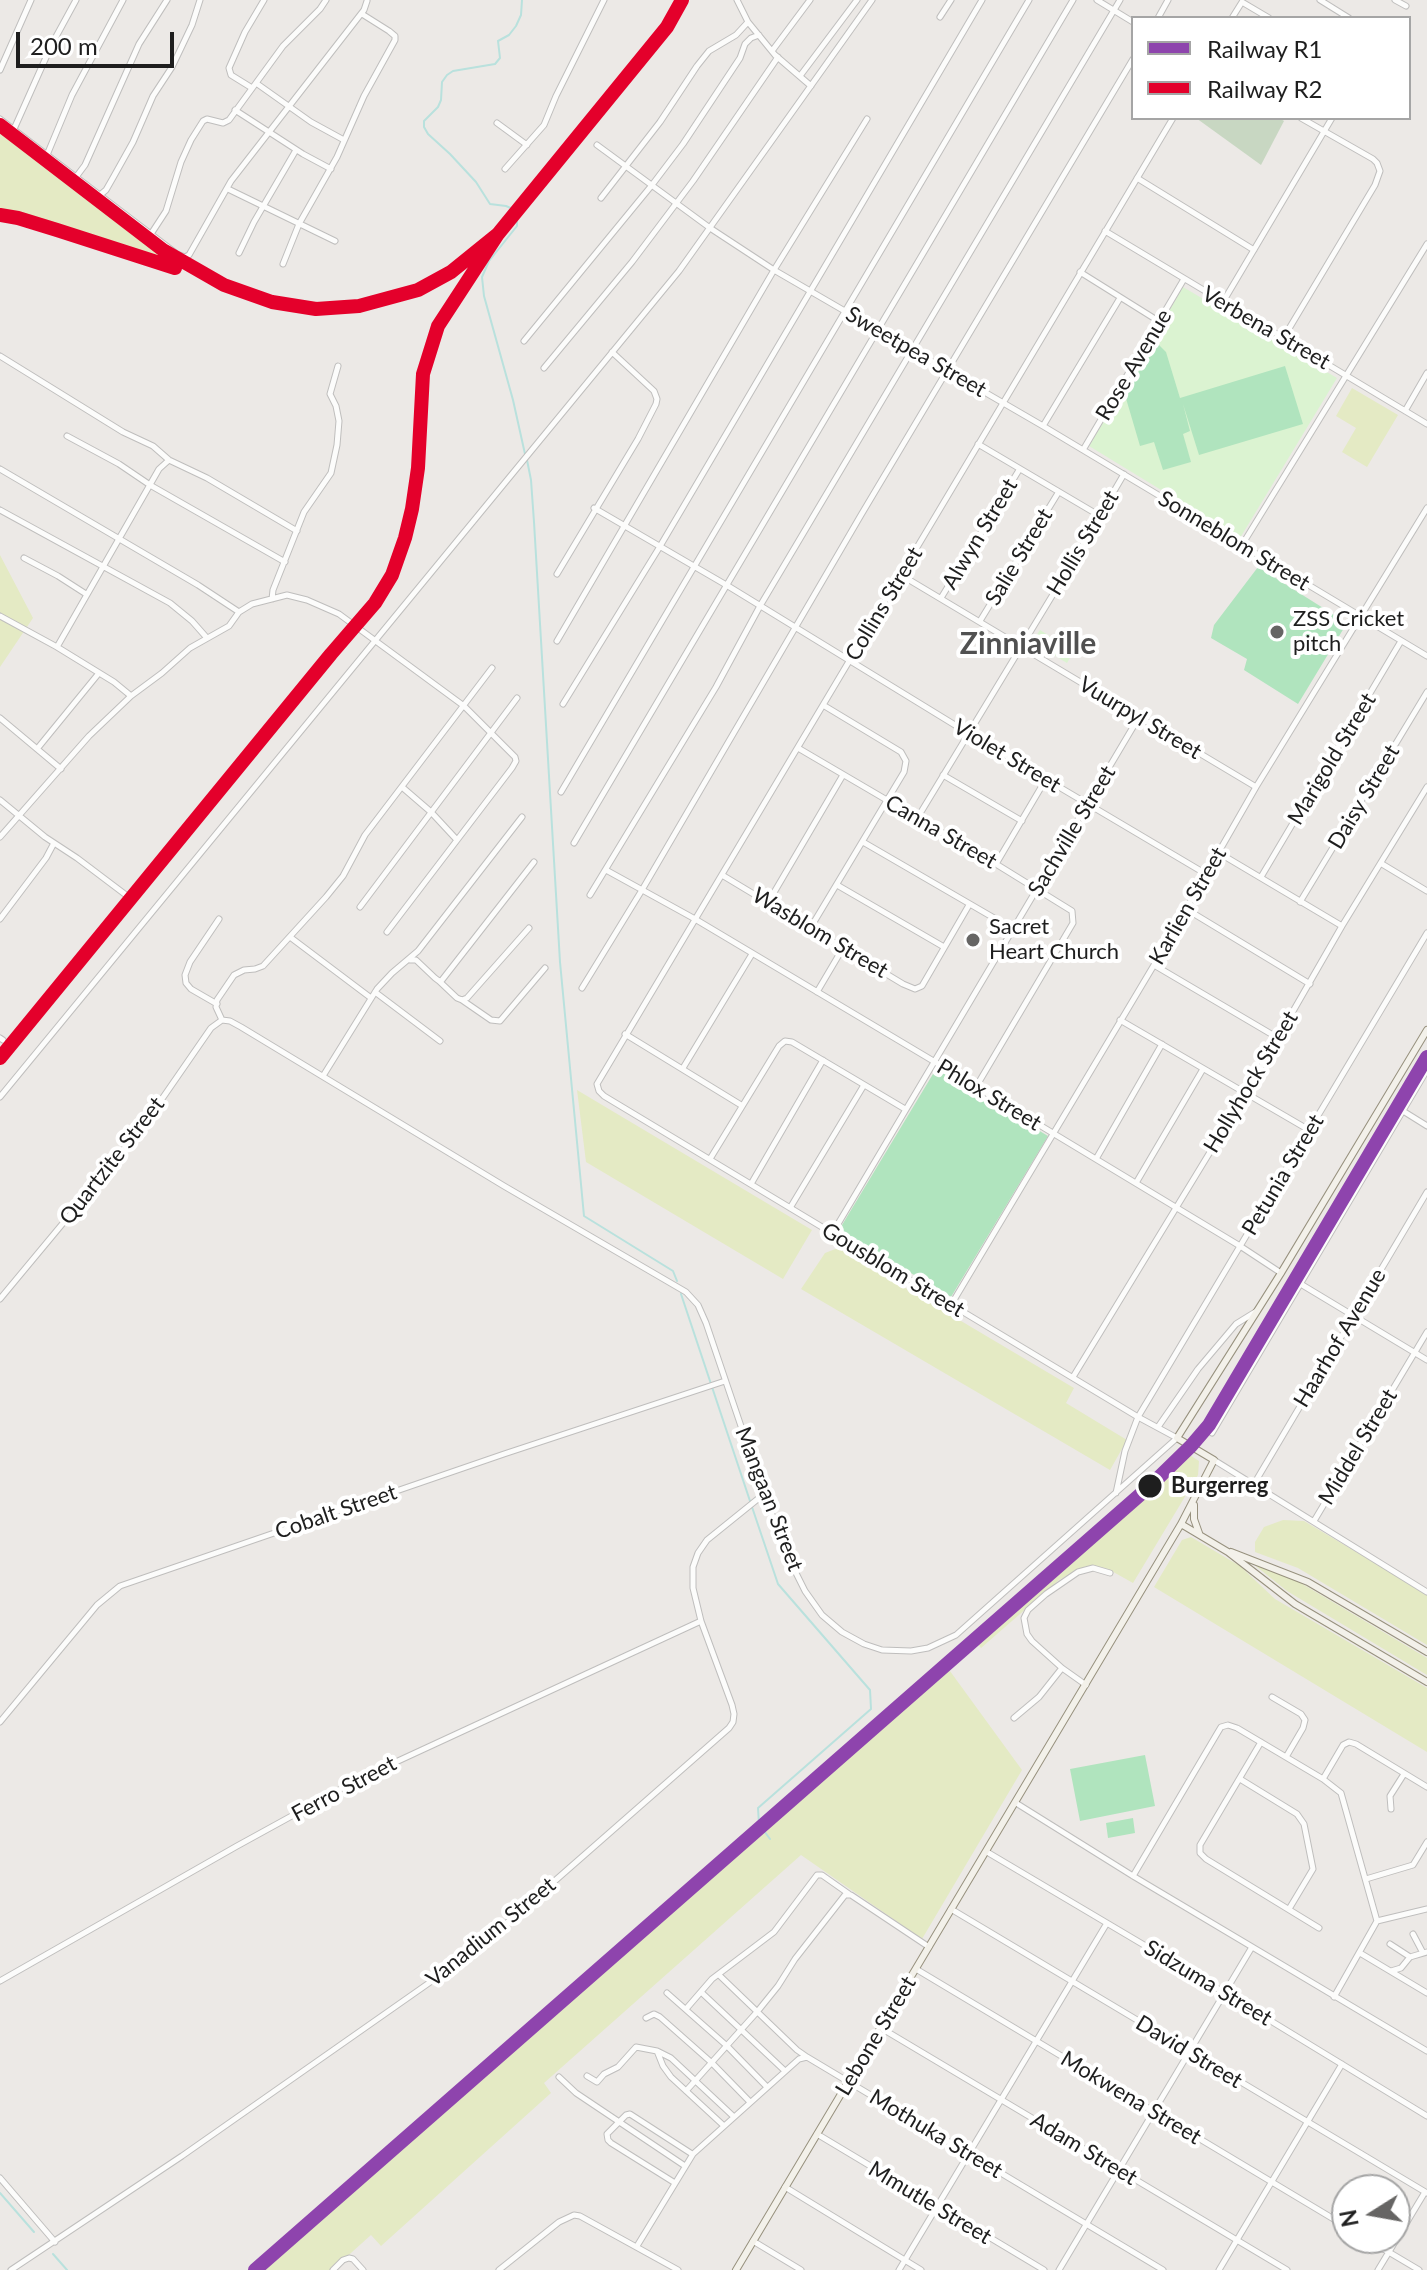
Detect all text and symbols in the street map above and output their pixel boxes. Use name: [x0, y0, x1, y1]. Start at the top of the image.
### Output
scale bar: [20, 16, 178, 66]
legend: [1131, 16, 1411, 120]
text: 200 m: [30, 31, 98, 60]
text: Railway R1: [1207, 34, 1322, 63]
text: Railway R2: [1207, 74, 1322, 103]
street label: Verbena Street: [1197, 281, 1335, 375]
street label: Sweetpea Street: [841, 301, 991, 403]
street label: Rose Avenue: [1090, 305, 1178, 425]
street label: Alwyn Street: [937, 474, 1023, 594]
street label: Sonneblom Street: [1153, 485, 1315, 597]
street label: Hollis Street: [1041, 486, 1125, 600]
street label: Salie Street: [980, 504, 1058, 610]
street label: Collins Street: [840, 542, 928, 666]
place label: ZSS Cricket pitch: [1293, 606, 1404, 658]
marker: ZSS Cricket pitch: [1268, 623, 1286, 641]
district label: Zinniaville: [960, 626, 1096, 662]
street label: Vuurpyl Street: [1074, 671, 1206, 765]
street label: Marigold Street: [1282, 688, 1382, 830]
street label: Violet Street: [948, 714, 1066, 798]
street label: Daisy Street: [1323, 740, 1405, 854]
street label: Sachville Street: [1023, 761, 1121, 901]
street label: Canna Street: [880, 789, 1002, 875]
street label: Karlien Street: [1144, 843, 1232, 969]
street label: Wasblom Street: [747, 882, 893, 984]
place label: Sacret Heart Church: [989, 914, 1119, 966]
marker: Sacret Heart Church: [964, 931, 982, 949]
street label: Hollyhock Street: [1198, 1006, 1304, 1158]
street label: Phlox Street: [932, 1054, 1046, 1136]
street label: Quartzite Street: [54, 1092, 170, 1230]
street label: Petunia Street: [1237, 1110, 1329, 1240]
street label: Gousblom Street: [817, 1217, 969, 1323]
street label: Haarhof Avenue: [1288, 1264, 1392, 1412]
street label: Middel Street: [1313, 1384, 1403, 1510]
street label: Mangaan Street: [729, 1423, 809, 1575]
marker: Burgerreg: [1136, 1472, 1164, 1500]
place label: Burgerreg: [1171, 1473, 1268, 1499]
street label: Cobalt Street: [272, 1479, 400, 1545]
street label: Ferro Street: [287, 1750, 401, 1828]
street label: Vanadium Street: [421, 1872, 561, 1992]
street label: Sidzuma Street: [1139, 1935, 1277, 2031]
street label: Lebone Street: [830, 1972, 922, 2100]
street label: David Street: [1131, 2010, 1247, 2094]
street label: Mokwena Street: [1056, 2046, 1206, 2150]
street label: Mothuka Street: [865, 2084, 1007, 2184]
street label: Adam Street: [1026, 2107, 1142, 2191]
street label: Mmutle Street: [864, 2156, 996, 2250]
north arrow: [1331, 2174, 1411, 2254]
text: N: [1334, 2207, 1364, 2229]

